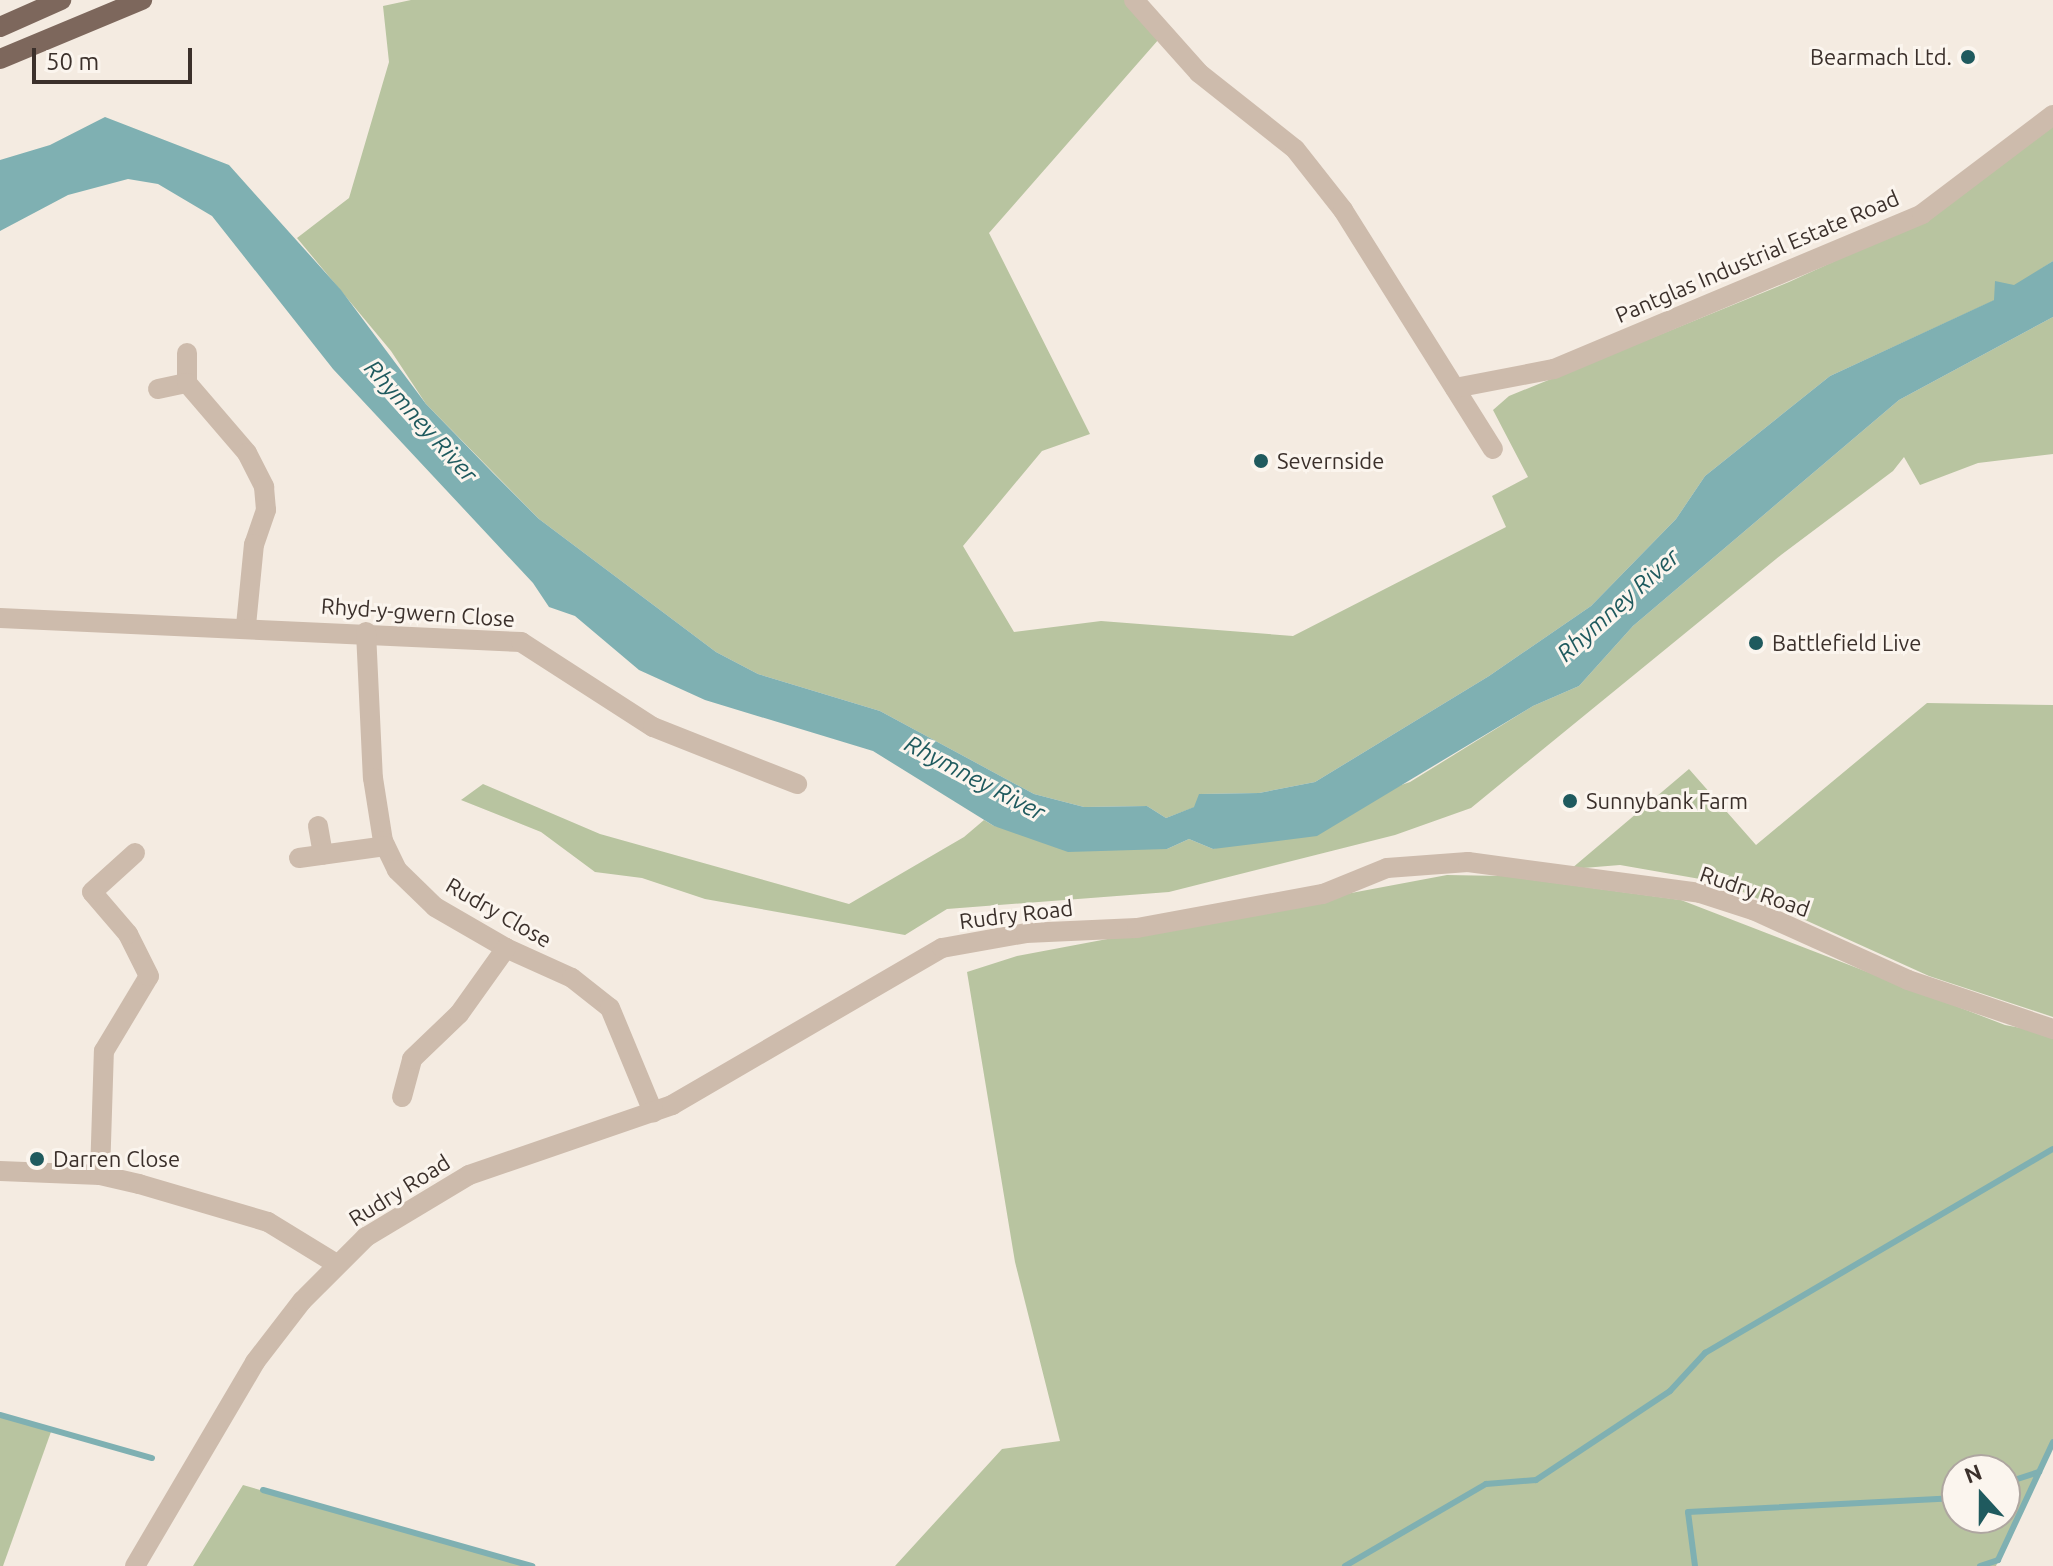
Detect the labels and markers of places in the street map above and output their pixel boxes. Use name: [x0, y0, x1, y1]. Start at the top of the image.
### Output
place label: Bearmach Ltd.: [1810, 44, 1952, 70]
marker: Bearmach Ltd.: [1959, 48, 1977, 66]
place label: Severnside: [1277, 448, 1384, 474]
marker: Severnside: [1252, 452, 1270, 470]
place label: Battlefield Live: [1772, 630, 1921, 656]
marker: Battlefield Live: [1747, 634, 1765, 652]
place label: Sunnybank Farm: [1586, 788, 1748, 814]
marker: Sunnybank Farm: [1561, 792, 1579, 810]
place label: Darren Close: [53, 1146, 180, 1172]
marker: Darren Close: [28, 1150, 46, 1168]

